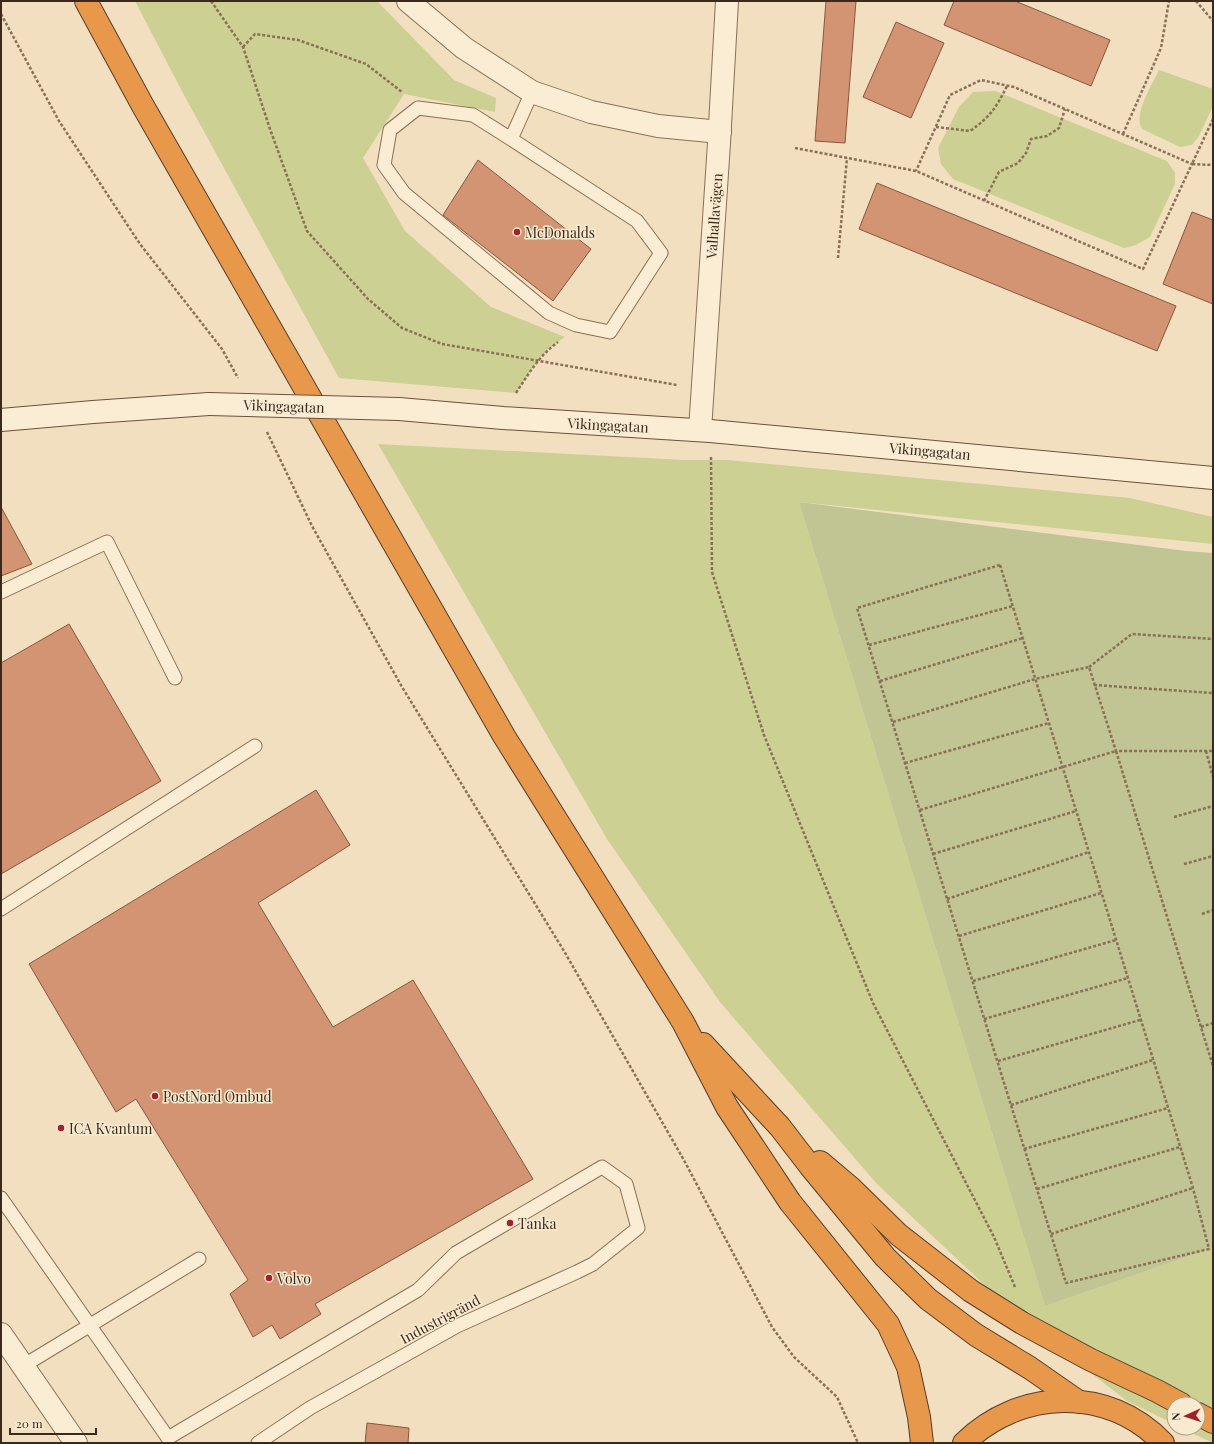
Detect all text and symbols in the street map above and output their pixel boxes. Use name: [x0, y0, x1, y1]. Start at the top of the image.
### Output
street label: Valhallavägen: [701, 172, 727, 260]
place label: McDonalds: [525, 223, 595, 242]
marker: McDonalds: [512, 227, 522, 237]
street label: Vikingagatan: [242, 395, 326, 417]
street label: Vikingagatan: [566, 413, 650, 437]
street label: Vikingagatan: [888, 438, 972, 464]
place label: PostNord Ombud: [163, 1087, 272, 1106]
marker: PostNord Ombud: [150, 1091, 160, 1101]
place label: ICA Kvantum: [69, 1119, 153, 1138]
marker: ICA Kvantum: [56, 1123, 66, 1133]
place label: Tanka: [518, 1214, 556, 1233]
marker: Tanka: [505, 1218, 515, 1228]
place label: Volvo: [276, 1269, 311, 1288]
marker: Volvo: [264, 1273, 274, 1283]
street label: Industrigränd: [397, 1290, 483, 1348]
north arrow: [1166, 1396, 1206, 1436]
scale bar: [10, 1410, 96, 1436]
text: N: [1168, 1412, 1183, 1421]
text: 20 m: [16, 1415, 43, 1431]

